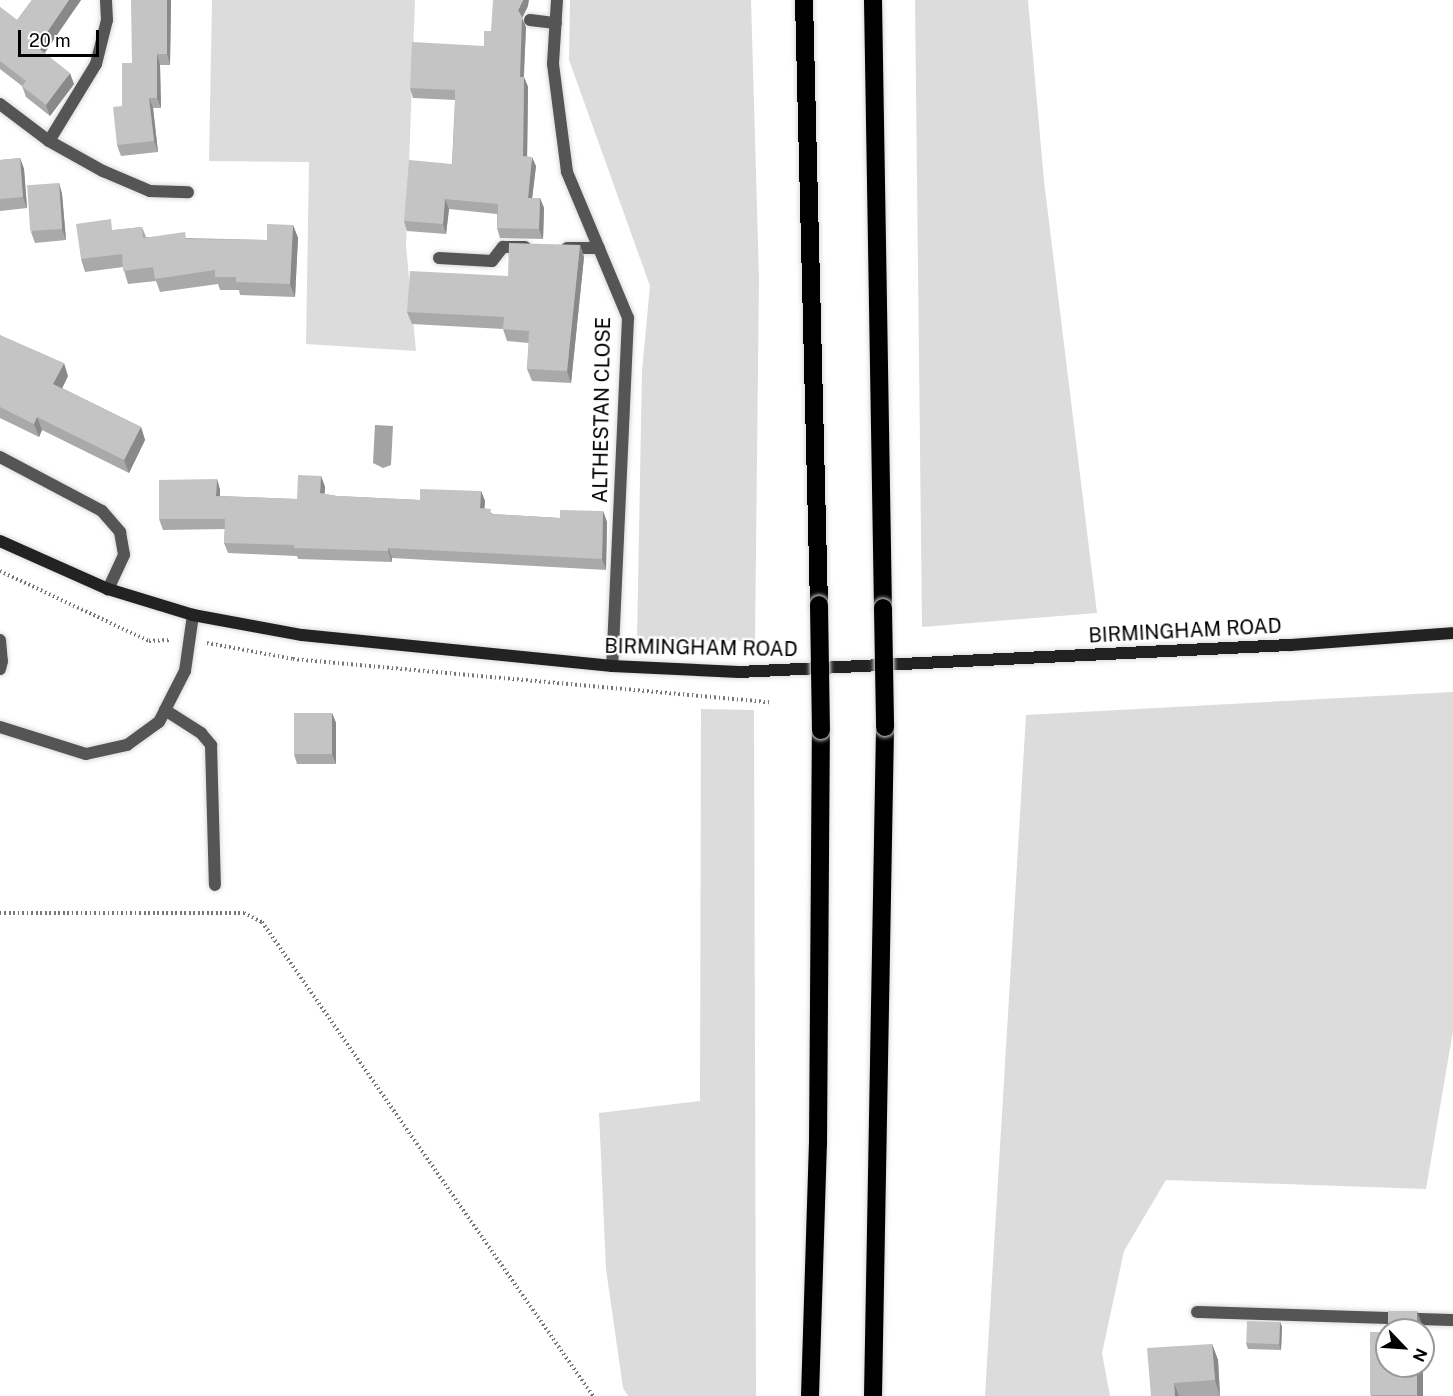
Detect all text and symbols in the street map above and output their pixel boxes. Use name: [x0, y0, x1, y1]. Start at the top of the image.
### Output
scale bar: [21, 18, 102, 56]
text: 20 m: [29, 30, 71, 51]
street label: ALTHESTAN CLOSE: [588, 317, 616, 503]
street label: BIRMINGHAM ROAD: [1088, 614, 1282, 648]
street label: BIRMINGHAM ROAD: [604, 634, 798, 662]
north arrow: [1375, 1318, 1435, 1378]
text: N: [1409, 1345, 1431, 1365]

